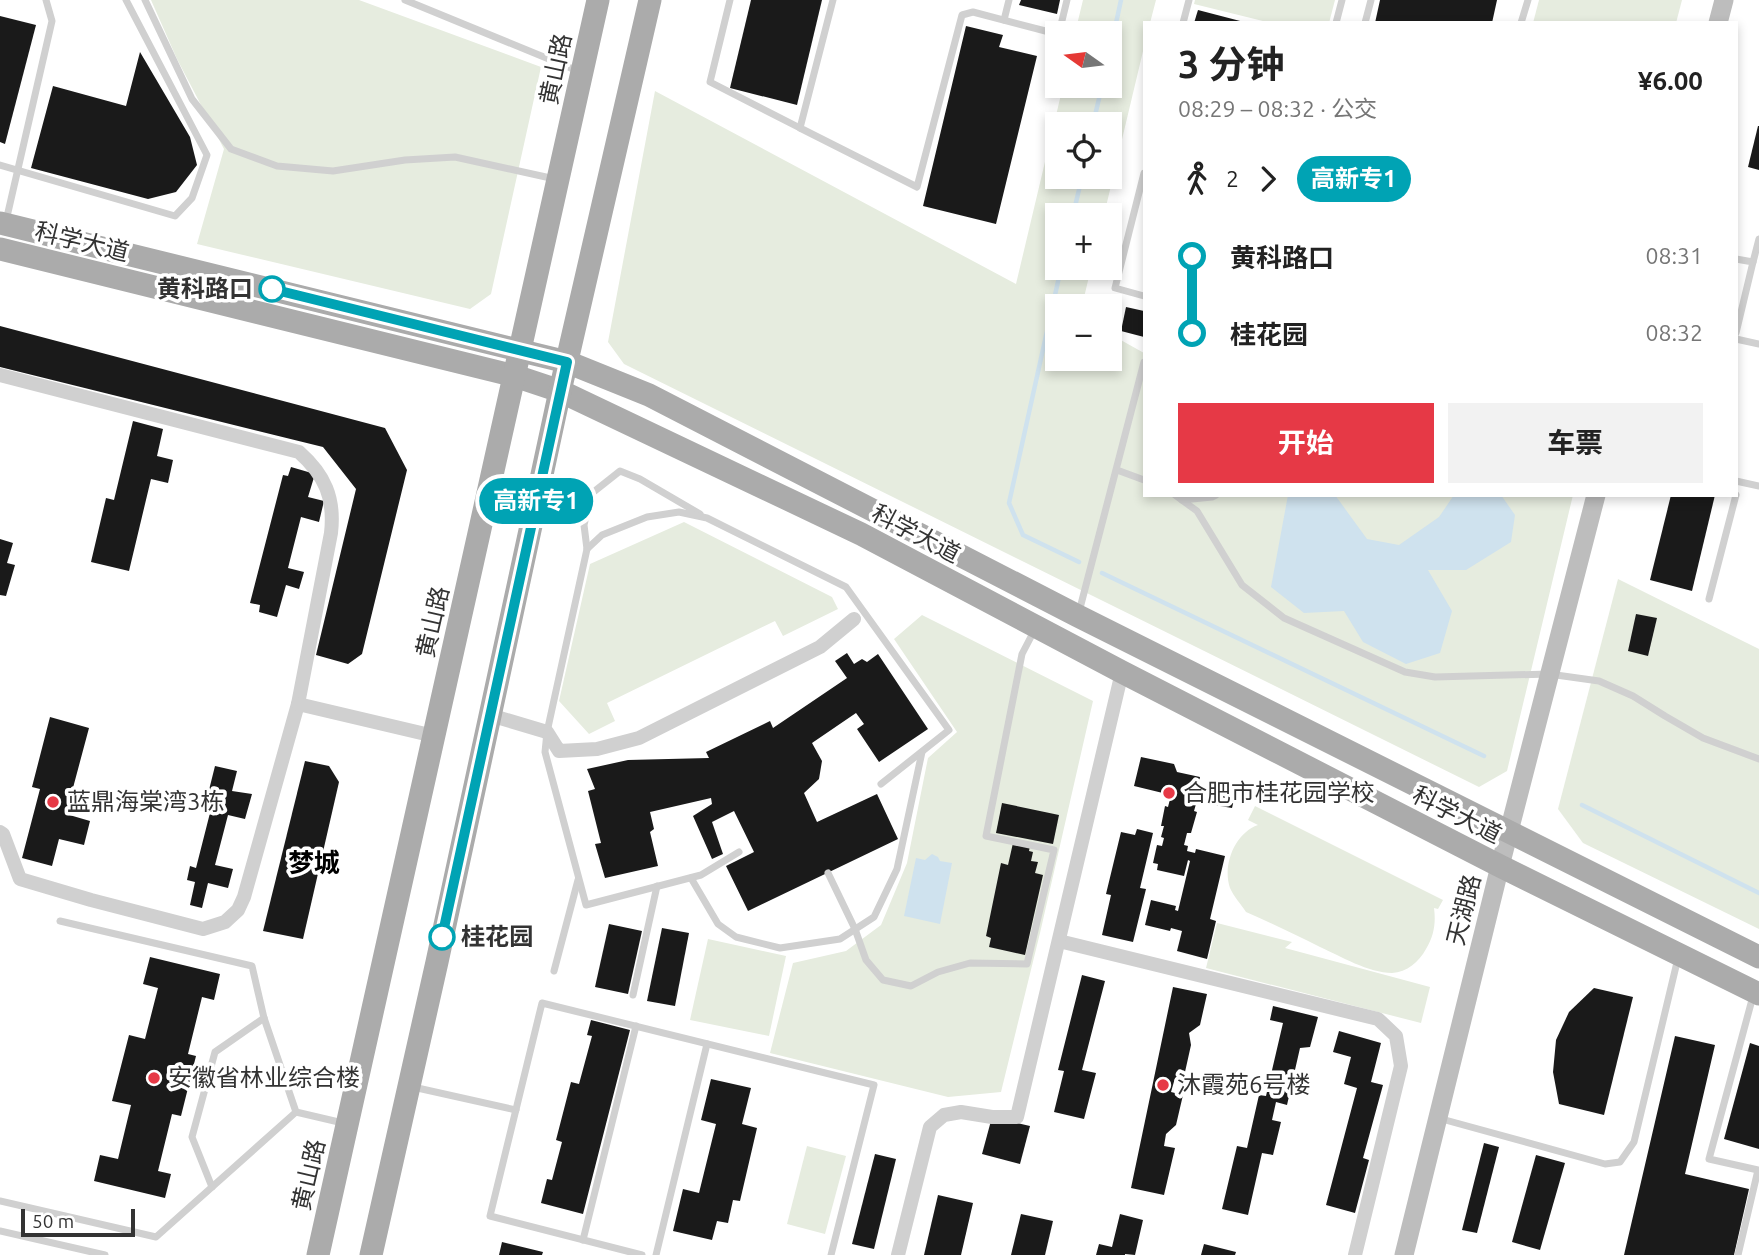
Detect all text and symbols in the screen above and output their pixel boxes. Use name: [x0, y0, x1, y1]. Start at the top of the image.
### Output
north arrow: [1045, 21, 1122, 98]
map controls: [1045, 21, 1122, 371]
street label: 黄山路: [535, 31, 576, 107]
text: 3 分钟: [1178, 43, 1284, 85]
text: ¥6.00: [1638, 66, 1703, 95]
text: 08:29 – 08:32 · 公交: [1178, 96, 1377, 121]
button: locate: [1045, 112, 1122, 189]
icon: walk: [1178, 160, 1216, 198]
icon: forward: [1249, 160, 1287, 198]
text: 高新专1: [1311, 165, 1397, 192]
text: 2: [1226, 166, 1239, 191]
button: +: [1045, 203, 1122, 280]
street label: 科学大道: [32, 217, 132, 266]
text: 黄科路口: [1230, 243, 1334, 272]
text: 08:31: [1645, 243, 1703, 268]
place label: 黄科路口: [157, 275, 253, 302]
marker: 黄科路口: [259, 276, 285, 302]
button: −: [1045, 294, 1122, 371]
text: 桂花园: [1230, 320, 1308, 349]
text: 08:32: [1645, 320, 1703, 345]
button: 开始: [1178, 403, 1434, 483]
button: 车票: [1448, 403, 1703, 483]
line badge: 高新专1: [487, 478, 585, 524]
text: 高新专1: [493, 487, 579, 514]
street label: 科学大道: [868, 499, 965, 568]
street label: 黄山路: [411, 584, 454, 660]
place label: 合肥市桂花园学校: [1183, 779, 1375, 806]
street label: 科学大道: [1408, 781, 1506, 848]
marker: 合肥市桂花园学校: [1161, 785, 1177, 801]
place label: 蓝鼎海棠湾3栋: [67, 788, 225, 815]
marker: 蓝鼎海棠湾3栋: [45, 794, 61, 810]
district label: 梦城: [288, 848, 340, 877]
street label: 天湖路: [1442, 872, 1485, 948]
place label: 桂花园: [461, 923, 533, 950]
marker: 桂花园: [429, 924, 455, 950]
place label: 安徽省林业综合楼: [168, 1064, 360, 1091]
marker: 安徽省林业综合楼: [146, 1070, 162, 1086]
place label: 沐霞苑6号楼: [1177, 1071, 1311, 1098]
marker: 沐霞苑6号楼: [1155, 1077, 1171, 1093]
street label: 黄山路: [287, 1137, 330, 1213]
scale bar: [21, 1206, 135, 1238]
text: 50 m: [32, 1210, 74, 1232]

